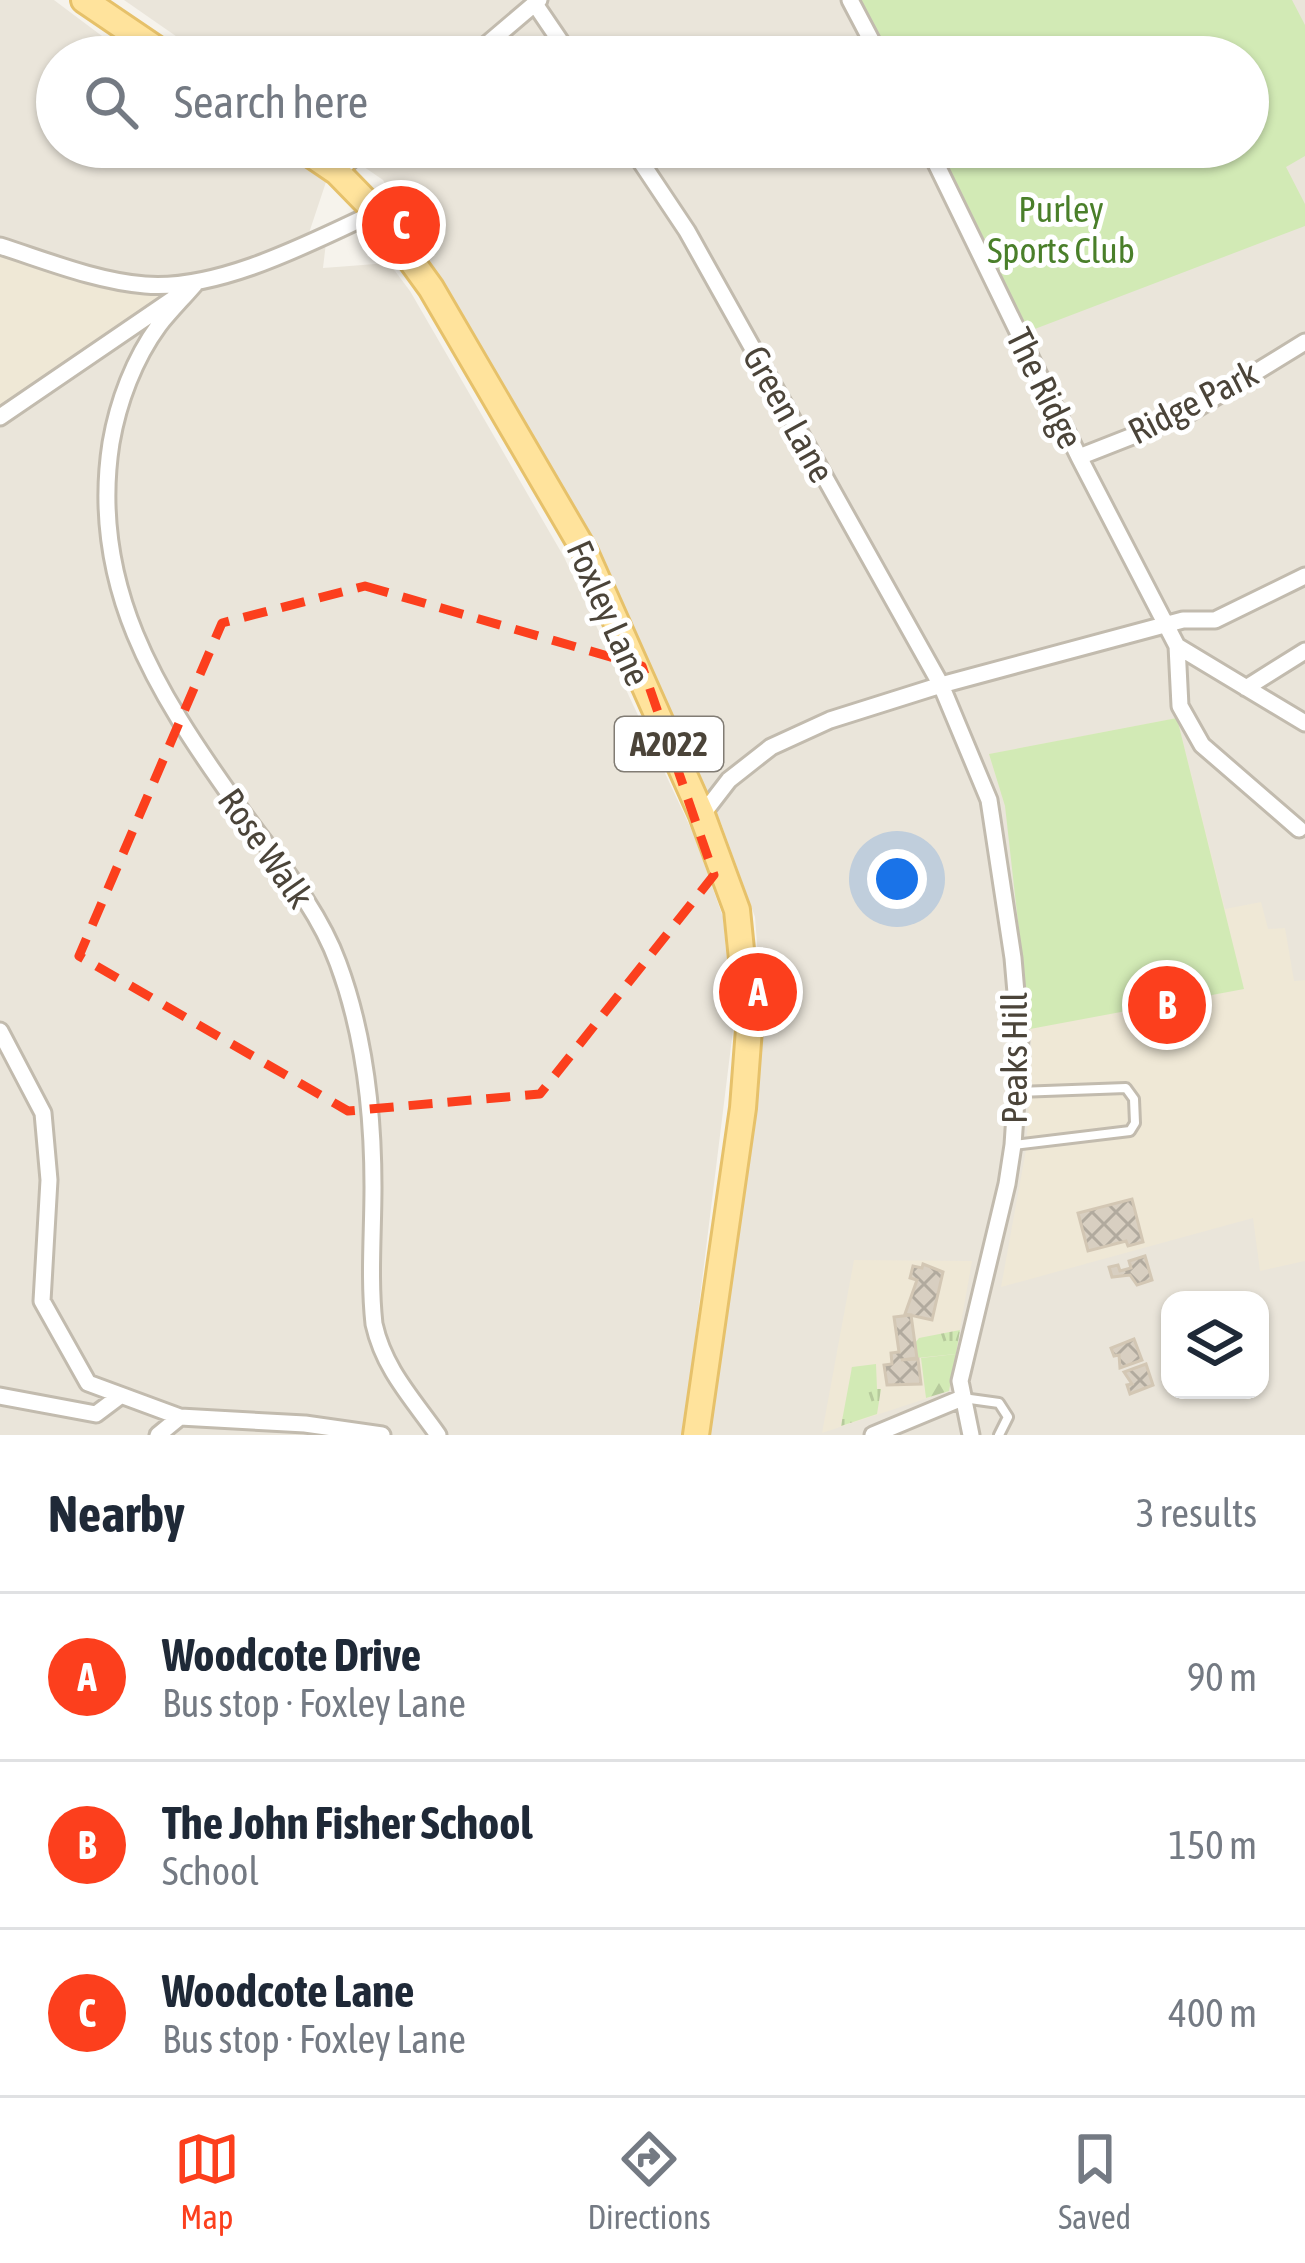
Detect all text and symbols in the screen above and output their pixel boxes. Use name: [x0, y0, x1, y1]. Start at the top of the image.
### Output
search box: [36, 36, 1269, 168]
icon: search: [78, 69, 144, 135]
text: Search here: [174, 76, 368, 128]
pin: C: [362, 180, 440, 270]
park label: Purley Sports Club: [987, 188, 1135, 271]
street label: The Ridge: [998, 321, 1092, 455]
street label: Green Lane: [734, 339, 844, 489]
street label: Ridge Park: [1121, 352, 1265, 452]
street label: Foxley Lane: [558, 534, 660, 692]
road number: A2022: [615, 717, 723, 771]
street label: Rose Walk: [210, 780, 322, 916]
your location: [867, 849, 927, 909]
pin: A: [719, 947, 797, 1037]
pin: B: [1128, 960, 1206, 1050]
street label: Peaks Hill: [993, 991, 1035, 1124]
map controls: [1161, 1291, 1269, 1399]
button: layers: [1161, 1291, 1269, 1399]
text: Nearby: [48, 1484, 185, 1543]
text: 3 results: [1136, 1491, 1257, 1535]
text: Woodcote Drive: [162, 1629, 421, 1681]
text: A: [77, 1655, 97, 1699]
text: 90 m: [1187, 1655, 1257, 1699]
text: Bus stop · Foxley Lane: [162, 1681, 466, 1725]
text: The John Fisher School: [162, 1797, 532, 1849]
text: B: [78, 1823, 96, 1867]
text: 150 m: [1169, 1823, 1257, 1867]
text: School: [162, 1849, 259, 1893]
text: Woodcote Lane: [162, 1965, 414, 2017]
text: C: [78, 1991, 96, 2035]
text: 400 m: [1169, 1991, 1257, 2035]
text: Bus stop · Foxley Lane: [162, 2017, 466, 2061]
tab: Map: [174, 2126, 240, 2236]
tab: Directions: [587, 2126, 711, 2236]
tab: Saved: [1058, 2126, 1131, 2236]

